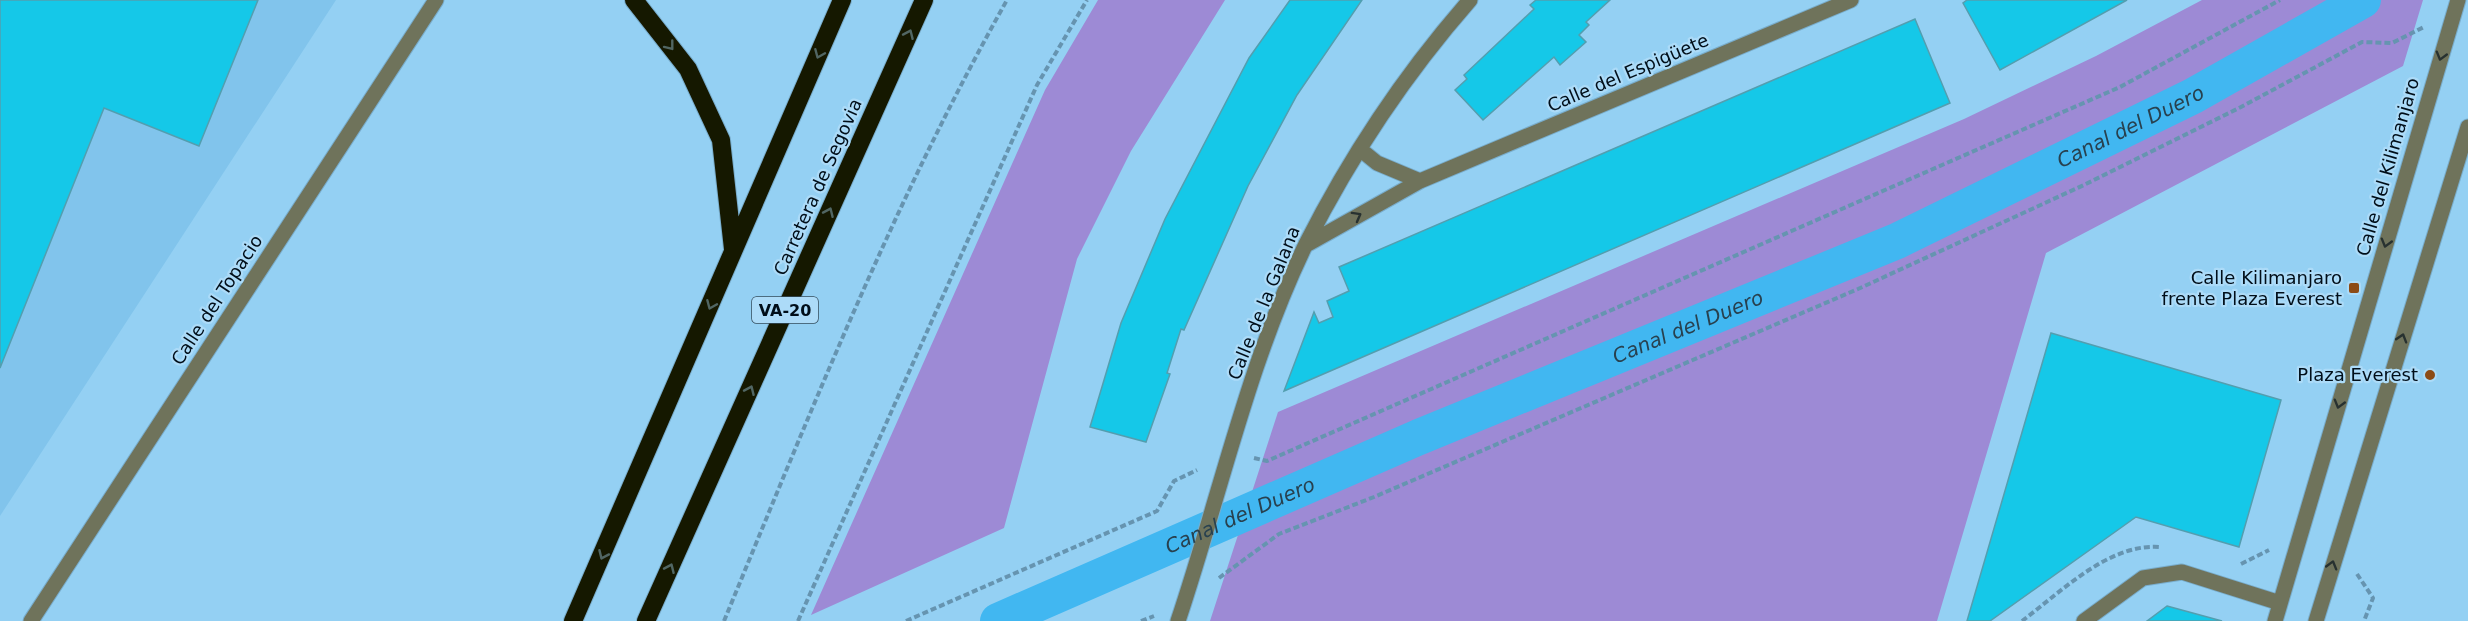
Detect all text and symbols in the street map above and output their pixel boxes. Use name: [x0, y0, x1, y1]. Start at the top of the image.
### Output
one-way arrow: [902, 29, 914, 40]
street label: Calle del Espigüete: [1544, 29, 1711, 116]
one-way arrow: [663, 39, 674, 50]
one-way arrow: [814, 47, 826, 58]
one-way arrow: [2436, 50, 2448, 61]
street label: Calle del Kilimanjaro: [2352, 75, 2423, 258]
water label: Canal del Duero: [2053, 80, 2208, 173]
street label: Carretera de Segovia: [769, 95, 866, 278]
one-way arrow: [822, 207, 834, 218]
one-way arrow: [1351, 212, 1361, 223]
street label: Calle de la Galana: [1223, 223, 1304, 383]
street label: Calle del Topacio: [167, 231, 266, 369]
one-way arrow: [2381, 237, 2393, 248]
place label: Calle Kilimanjaro frente Plaza Everest: [2162, 267, 2342, 309]
marker: Calle Kilimanjaro frente Plaza Everest: [2347, 281, 2361, 295]
water label: Canal del Duero: [1609, 285, 1767, 368]
road number: VA-20: [752, 297, 818, 323]
one-way arrow: [706, 298, 718, 309]
one-way arrow: [2395, 333, 2407, 344]
place label: Plaza Everest: [2297, 364, 2418, 385]
marker: Plaza Everest: [2423, 368, 2437, 382]
one-way arrow: [743, 385, 755, 396]
one-way arrow: [2334, 398, 2346, 409]
water label: Canal del Duero: [1161, 472, 1318, 558]
one-way arrow: [598, 548, 610, 559]
one-way arrow: [2325, 560, 2337, 571]
one-way arrow: [663, 563, 675, 574]

